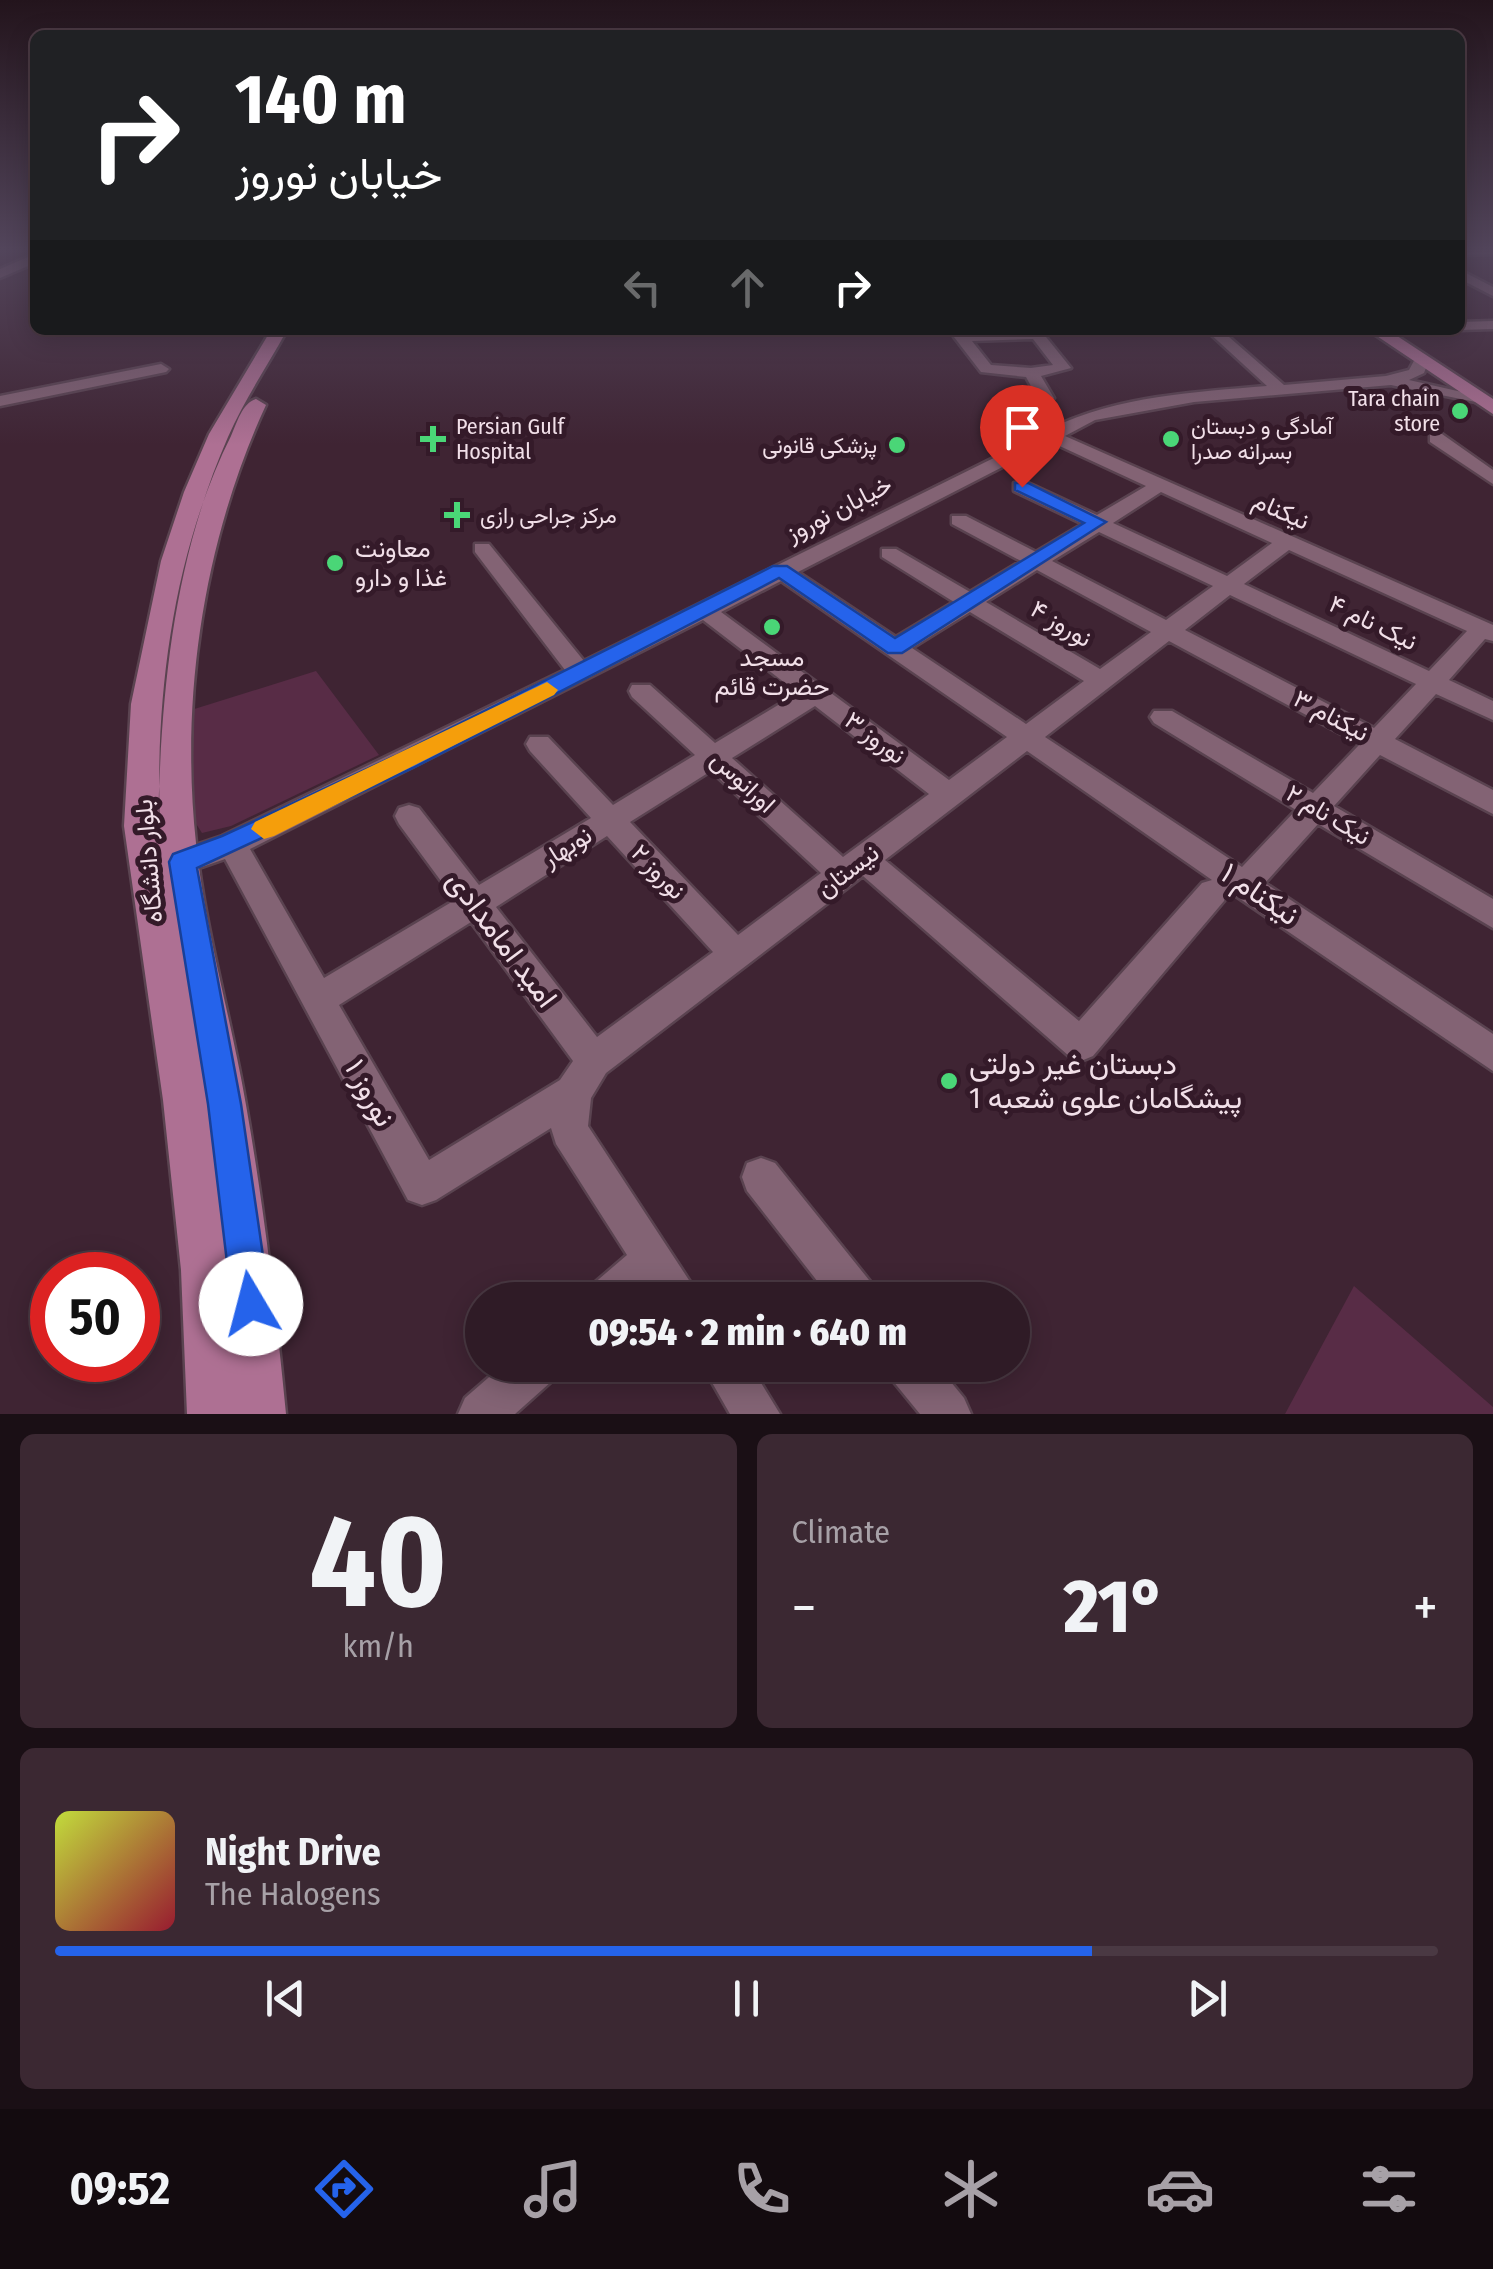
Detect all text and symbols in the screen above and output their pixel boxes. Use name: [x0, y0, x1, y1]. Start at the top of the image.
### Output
text: 140 m: [235, 58, 407, 142]
icon: right: [70, 70, 200, 200]
text: خیابان نوروز: [235, 147, 442, 201]
icon: left: [615, 260, 670, 315]
icon: ahead: [720, 260, 775, 315]
icon: right: [825, 260, 880, 315]
pin: [980, 385, 1065, 488]
place label: Tara chain store: [1348, 385, 1440, 437]
icon: arrive: [995, 400, 1050, 455]
marker: Tara chain store: [1449, 400, 1471, 422]
place label: Persian Gulf Hospital: [456, 413, 565, 465]
place label: آمادگی و دبستان بسرانه صدرا: [1191, 413, 1335, 465]
marker: Persian Gulf Hospital: [420, 426, 446, 452]
marker: آمادگی و دبستان بسرانه صدرا: [1160, 428, 1182, 450]
place label: پزشکی قانونی: [762, 432, 877, 460]
marker: پزشکی قانونی: [886, 434, 908, 456]
street label: خیابان نوروز: [780, 469, 897, 549]
street label: نیکنام: [1248, 485, 1314, 538]
marker: مرکز جراحی رازی: [444, 502, 470, 528]
place label: مرکز جراحی رازی: [480, 502, 617, 529]
place label: معاونت غذا و دارو: [355, 534, 447, 593]
marker: معاونت غذا و دارو: [324, 552, 346, 574]
street label: نیک نام ۴: [1324, 589, 1422, 658]
street label: نوروز ۴: [1025, 594, 1097, 654]
marker: مسجد حضرت قائم: [761, 616, 783, 638]
place label: مسجد حضرت قائم: [714, 643, 830, 703]
street label: نیکنام ۳: [1288, 684, 1374, 749]
street label: نوروز ۳: [839, 705, 911, 771]
street label: اورانوس: [704, 745, 782, 819]
street label: نیک نام ۲: [1280, 778, 1376, 853]
street label: بلوار دانشگاه: [129, 798, 169, 924]
street label: نوبهار: [536, 820, 598, 874]
street label: نوروز ۲: [625, 838, 691, 906]
street label: نیستان: [811, 838, 885, 904]
street label: نیکنام ۱: [1214, 855, 1306, 934]
street label: امید امامدادی: [439, 863, 565, 1015]
place label: دبستان غیر دولتی پیشگامان علوی شعبه 1: [969, 1046, 1242, 1118]
street label: نوروز ۱: [337, 1053, 403, 1133]
marker: دبستان غیر دولتی پیشگامان علوی شعبه 1: [938, 1070, 960, 1092]
speed limit sign: 50: [30, 1252, 160, 1382]
position arrow: [199, 1252, 303, 1356]
text: 09:54 · 2 min · 640 m: [588, 1309, 907, 1355]
text: 40: [309, 1484, 447, 1640]
text: Climate: [792, 1513, 890, 1551]
text: 21°: [1064, 1562, 1165, 1652]
text: −: [792, 1575, 816, 1641]
text: +: [1413, 1575, 1438, 1641]
text: km/h: [343, 1627, 414, 1665]
text: Night Drive: [205, 1829, 381, 1875]
text: The Halogens: [205, 1875, 381, 1913]
icon: previous: [258, 1971, 313, 2026]
icon: pause: [719, 1971, 774, 2026]
icon: next: [1180, 1971, 1235, 2026]
icon: directions: [309, 2154, 379, 2224]
icon: music: [518, 2154, 588, 2224]
icon: phone: [727, 2154, 797, 2224]
icon: climate: [936, 2154, 1006, 2224]
icon: car: [1145, 2154, 1215, 2224]
icon: filters: [1354, 2154, 1424, 2224]
text: 09:52: [69, 2162, 170, 2216]

